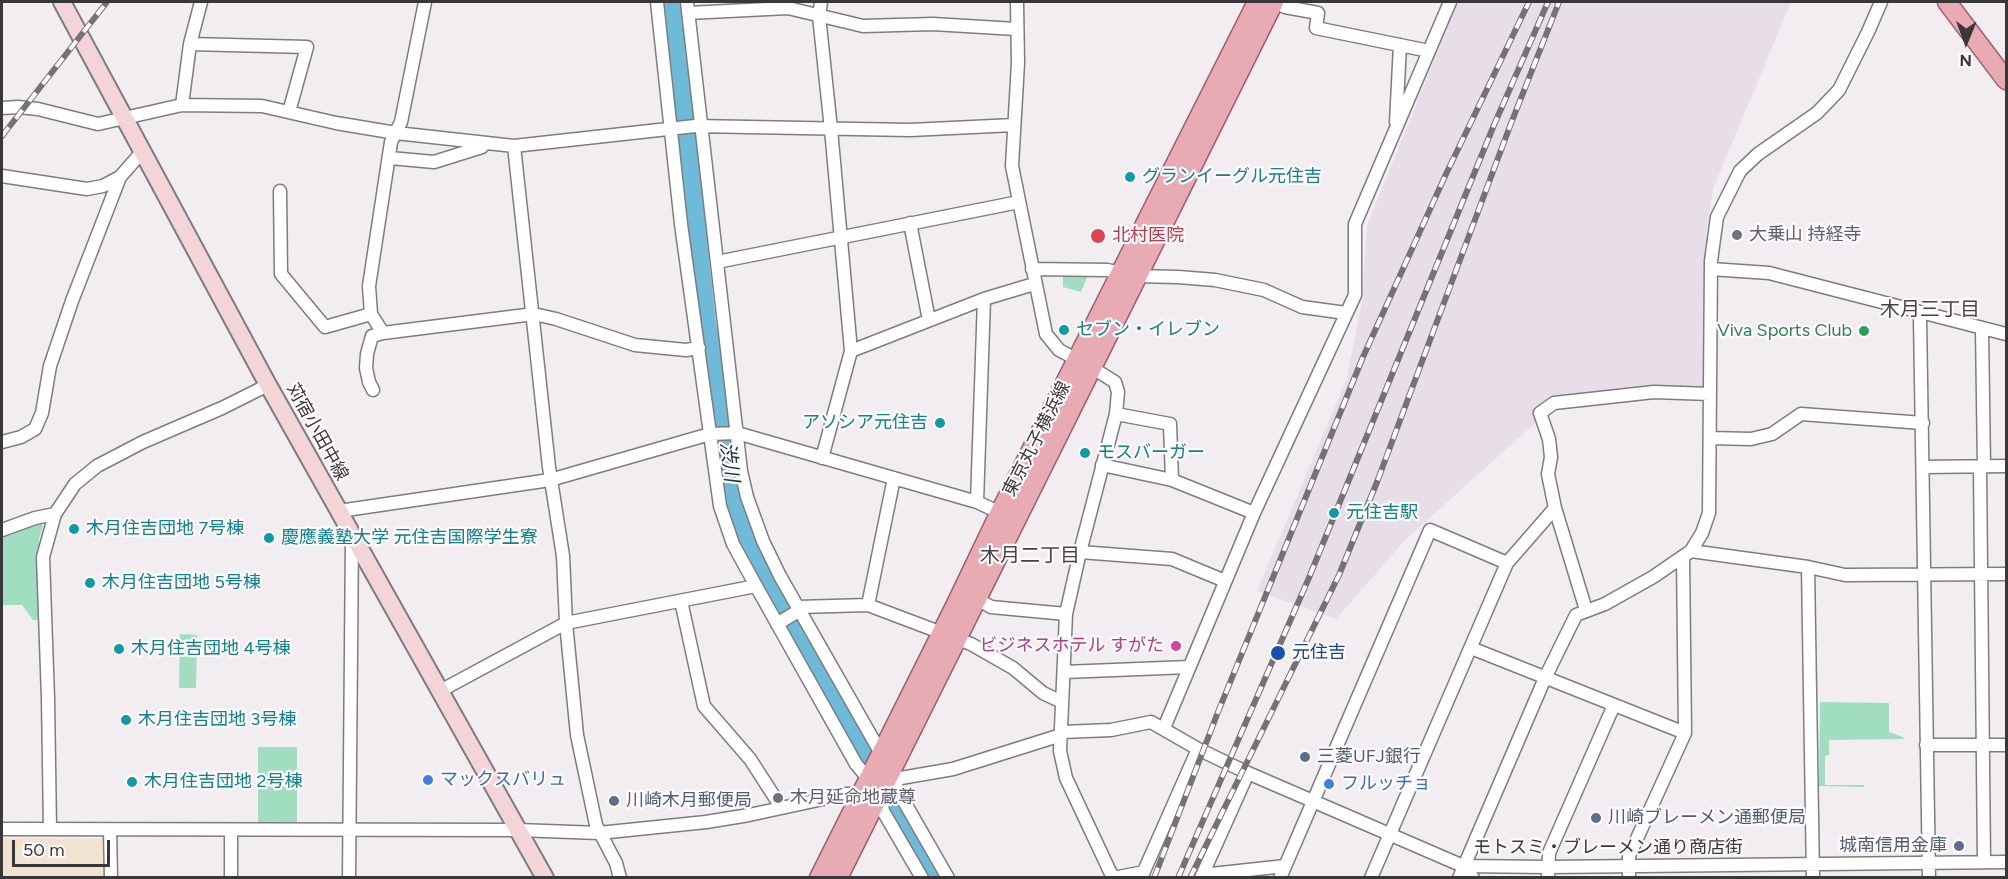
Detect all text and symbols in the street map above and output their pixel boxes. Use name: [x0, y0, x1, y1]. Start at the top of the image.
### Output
north arrow: [1936, 12, 1996, 72]
text: N: [1959, 51, 1972, 70]
place label: グランイーグル元住吉: [1142, 166, 1322, 188]
marker: グランイーグル元住吉: [1123, 170, 1137, 184]
place label: 大乗山 持経寺: [1749, 224, 1861, 246]
place label: 北村医院: [1112, 225, 1184, 247]
marker: 北村医院: [1089, 227, 1107, 245]
marker: 大乗山 持経寺: [1730, 228, 1744, 242]
district label: 木月三丁目: [1880, 298, 1980, 322]
place label: セブン・イレブン: [1076, 319, 1220, 341]
place label: Viva Sports Club: [1717, 320, 1852, 342]
marker: セブン・イレブン: [1057, 323, 1071, 337]
marker: Viva Sports Club: [1857, 324, 1871, 338]
street label: 東京丸子横浜線: [999, 378, 1075, 500]
street label: 苅宿小田中線: [281, 380, 353, 484]
place label: アソシア元住吉: [802, 412, 928, 434]
marker: アソシア元住吉: [933, 416, 947, 430]
water label: 渋川: [715, 441, 743, 483]
place label: モスバーガー: [1097, 442, 1205, 464]
marker: モスバーガー: [1078, 446, 1092, 460]
place label: 元住吉駅: [1346, 502, 1418, 524]
marker: 元住吉駅: [1327, 506, 1341, 520]
place label: 木月住吉団地 7号棟: [86, 518, 244, 540]
marker: 木月住吉団地 7号棟: [67, 522, 81, 536]
place label: 慶應義塾大学 元住吉国際学生寮: [281, 527, 537, 549]
marker: 慶應義塾大学 元住吉国際学生寮: [262, 531, 276, 545]
district label: 木月二丁目: [980, 544, 1080, 568]
place label: 木月住吉団地 5号棟: [102, 572, 261, 594]
marker: 木月住吉団地 5号棟: [83, 576, 97, 590]
place label: ビジネスホテル すがた: [980, 635, 1164, 657]
place label: 木月住吉団地 4号棟: [131, 638, 291, 660]
marker: ビジネスホテル すがた: [1169, 639, 1183, 653]
marker: 木月住吉団地 4号棟: [112, 642, 126, 656]
place label: 元住吉: [1292, 642, 1346, 664]
marker: 元住吉: [1269, 644, 1287, 662]
place label: 木月住吉団地 3号棟: [138, 709, 296, 731]
marker: 木月住吉団地 3号棟: [119, 713, 133, 727]
place label: 三菱UFJ銀行: [1317, 746, 1421, 768]
marker: 三菱UFJ銀行: [1298, 750, 1312, 764]
place label: マックスバリュ: [440, 769, 566, 791]
place label: 木月住吉団地 2号棟: [144, 771, 303, 793]
marker: マックスバリュ: [421, 773, 435, 787]
place label: フルッチョ: [1341, 773, 1431, 795]
marker: 木月住吉団地 2号棟: [125, 775, 139, 789]
marker: フルッチョ: [1322, 777, 1336, 791]
place label: 木月延命地蔵尊: [790, 787, 916, 809]
place label: 川崎木月郵便局: [626, 790, 752, 812]
marker: 木月延命地蔵尊: [771, 791, 785, 805]
marker: 川崎木月郵便局: [607, 794, 621, 808]
place label: 川崎ブレーメン通郵便局: [1608, 807, 1806, 829]
marker: 川崎ブレーメン通郵便局: [1589, 811, 1603, 825]
scale bar: [15, 828, 112, 866]
place label: 城南信用金庫: [1839, 835, 1947, 857]
street label: モトスミ・ブレーメン通り商店街: [1473, 837, 1743, 859]
text: 50 m: [23, 839, 65, 861]
marker: 城南信用金庫: [1952, 839, 1966, 853]

